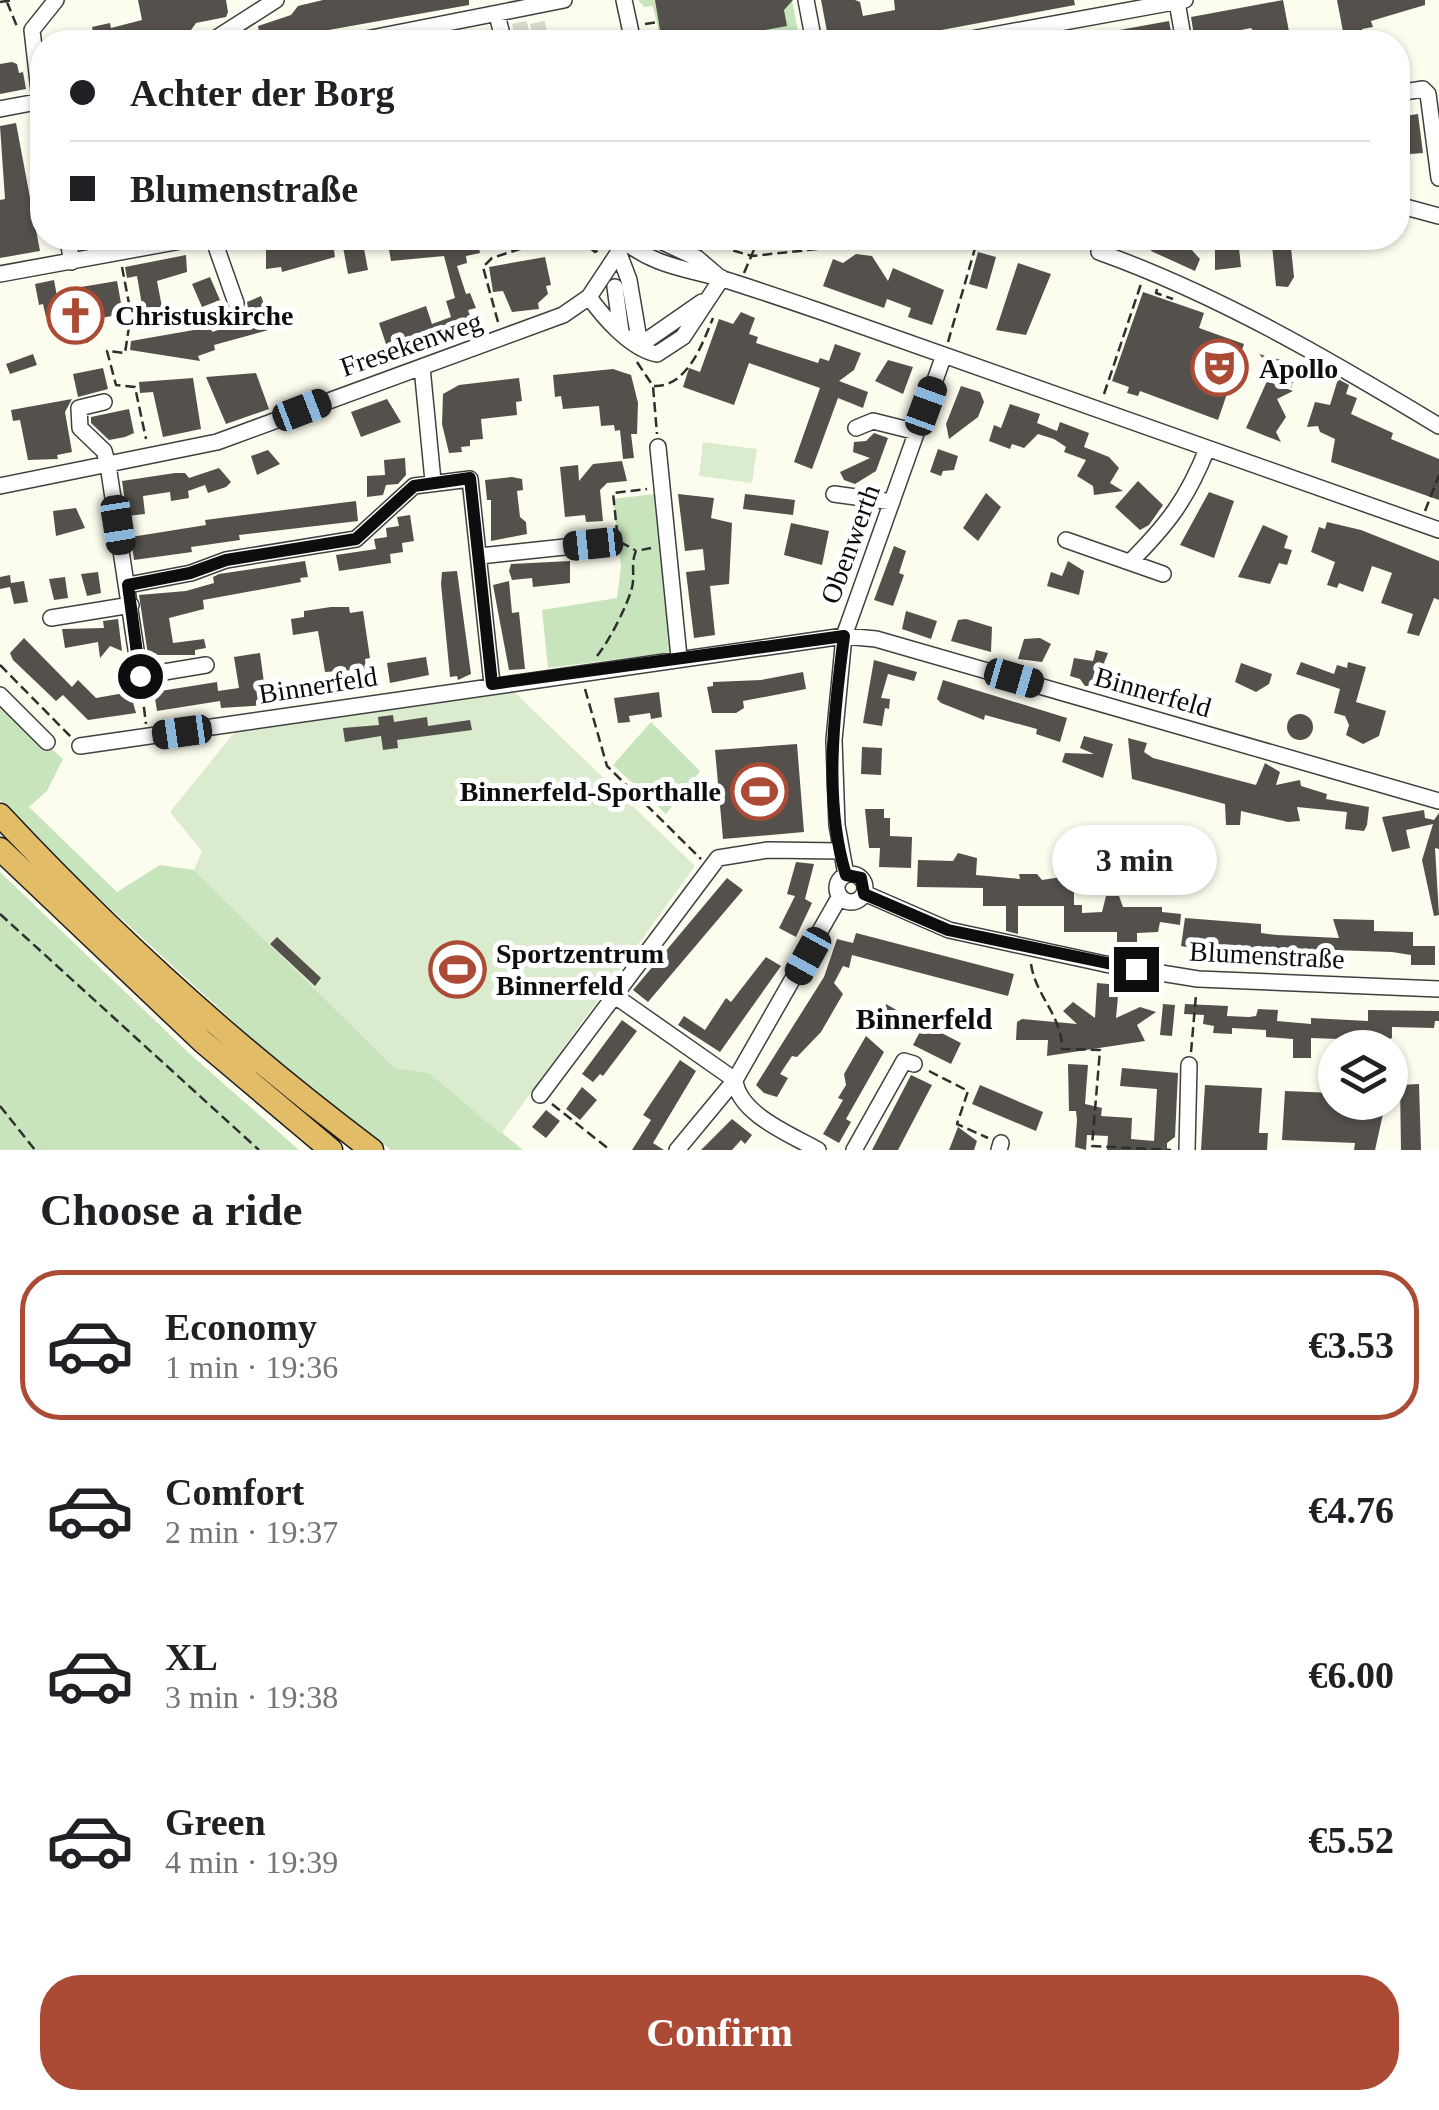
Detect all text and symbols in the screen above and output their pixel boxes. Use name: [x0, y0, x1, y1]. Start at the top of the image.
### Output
text: Achter der Borg: [130, 72, 395, 114]
text: Blumenstraße: [130, 168, 358, 210]
church icon: Christuskirche: [46, 285, 106, 345]
place label: Christuskirche: [115, 300, 293, 331]
street label: Fresekenweg: [336, 305, 486, 383]
theatre icon: Apollo: [1190, 338, 1250, 398]
place label: Apollo: [1259, 353, 1338, 384]
car: [902, 373, 950, 439]
car: [269, 385, 335, 435]
street label: Obenwerth: [814, 480, 886, 608]
car: [98, 493, 138, 557]
car: [562, 526, 624, 562]
route start: [118, 654, 163, 699]
car: [981, 655, 1047, 701]
street label: Binnerfeld: [256, 660, 380, 710]
street label: Binnerfeld: [1091, 661, 1215, 723]
car: [150, 713, 214, 751]
sports icon: Binnerfeld-Sporthalle: [730, 761, 790, 821]
place label: Binnerfeld-Sporthalle: [460, 776, 721, 807]
callout: 3 min: [1054, 824, 1218, 894]
text: 3 min: [1096, 842, 1173, 878]
car: [780, 922, 836, 990]
street label: Blumenstraße: [1189, 935, 1345, 975]
place label: Sportzentrum Binnerfeld: [496, 938, 664, 1001]
sports icon: Sportzentrum Binnerfeld: [427, 939, 487, 999]
route end: [1114, 947, 1159, 992]
district label: Binnerfeld: [856, 1002, 993, 1035]
map controls: [1318, 1030, 1408, 1120]
button: layers: [1318, 1030, 1408, 1120]
text: Choose a ride: [40, 1185, 303, 1235]
icon: car: [45, 1300, 135, 1390]
text: Economy: [165, 1306, 317, 1348]
text: €3.53: [1309, 1324, 1394, 1366]
text: 1 min · 19:36: [165, 1349, 338, 1385]
icon: car: [45, 1465, 135, 1555]
text: Comfort: [165, 1471, 304, 1513]
text: €4.76: [1309, 1489, 1394, 1531]
text: 2 min · 19:37: [165, 1514, 338, 1550]
icon: car: [45, 1630, 135, 1720]
text: XL: [165, 1636, 218, 1678]
text: €6.00: [1309, 1654, 1394, 1696]
text: 3 min · 19:38: [165, 1679, 338, 1715]
icon: car: [45, 1795, 135, 1885]
text: Green: [165, 1801, 266, 1843]
text: €5.52: [1309, 1819, 1394, 1861]
text: 4 min · 19:39: [165, 1844, 338, 1880]
button: Confirm: [40, 1975, 1399, 2090]

